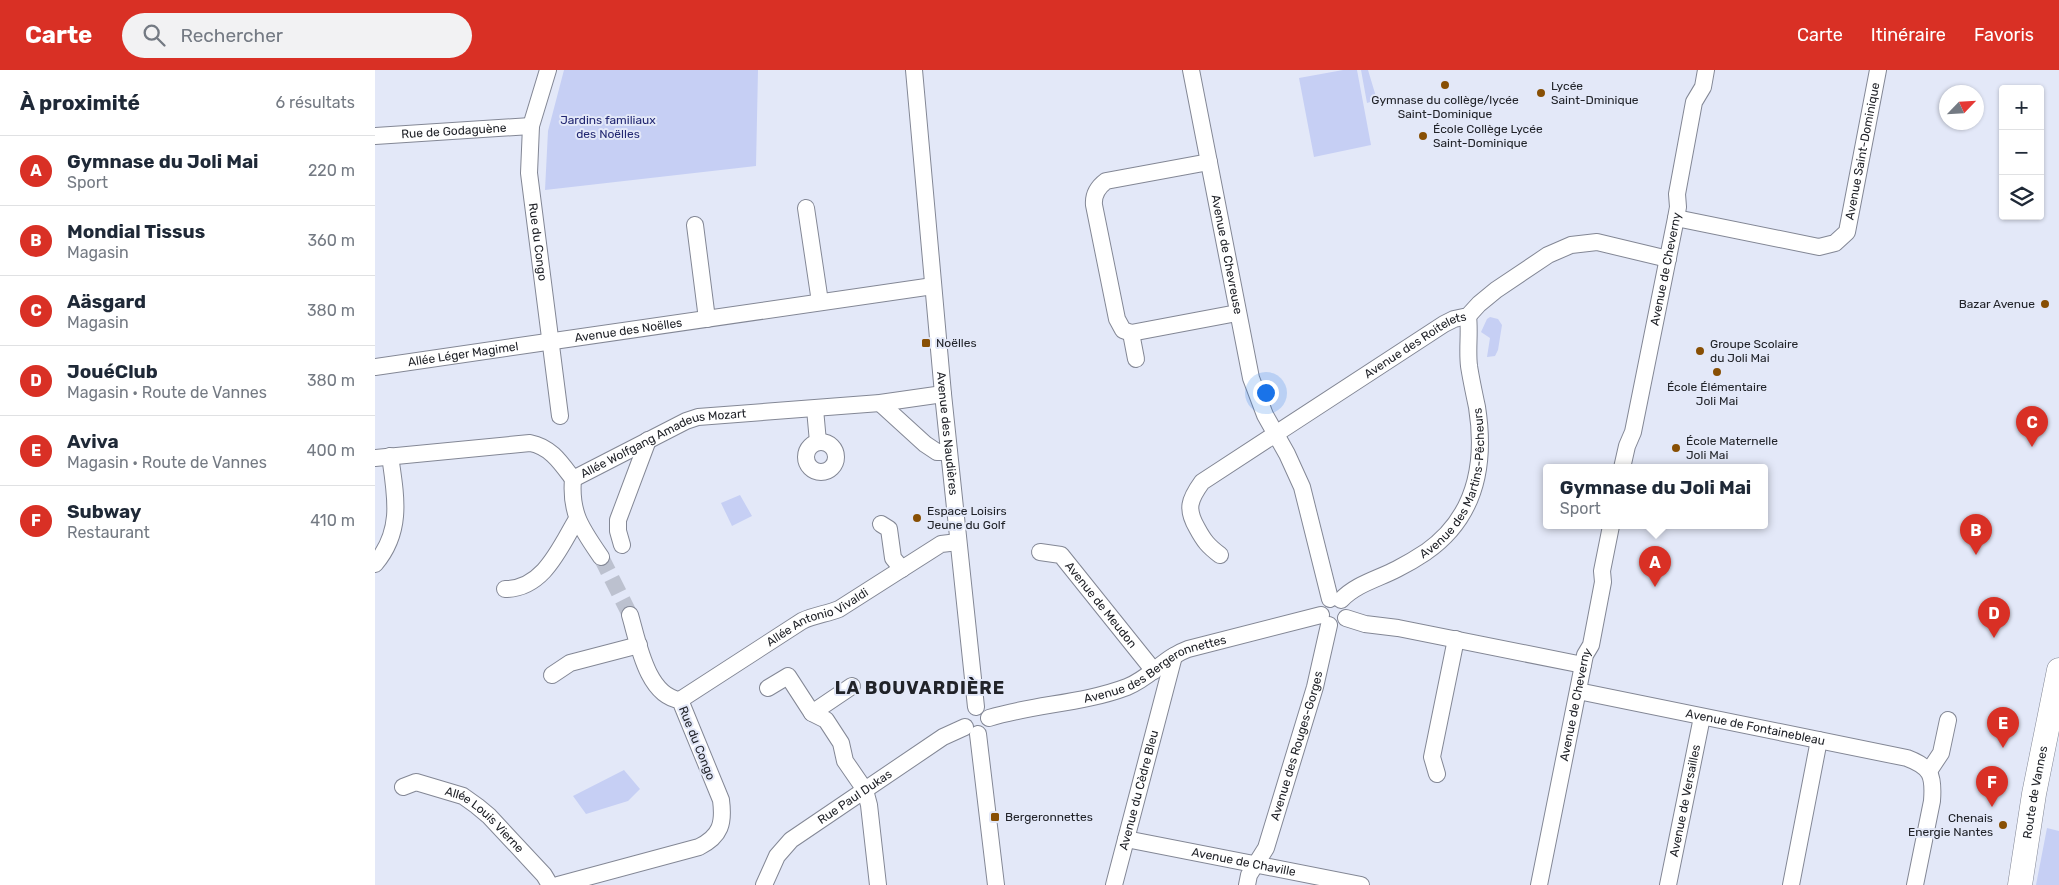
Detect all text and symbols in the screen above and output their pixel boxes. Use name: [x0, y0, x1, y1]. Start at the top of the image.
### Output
search box: [122, 13, 472, 58]
text: Carte: [25, 21, 92, 49]
icon: search: [140, 21, 168, 49]
text: Rechercher: [180, 24, 283, 47]
text: Carte: [1797, 24, 1843, 46]
text: Itinéraire: [1871, 24, 1946, 46]
text: Favoris: [1974, 24, 2034, 46]
marker: Gymnase du collège/lycée Saint-Dominique: [1439, 79, 1451, 91]
place label: Lycée Saint-Dminique: [1551, 79, 1639, 107]
street label: Avenue Saint-Dominique: [1842, 81, 1883, 221]
north arrow: [1939, 85, 1984, 130]
map controls: [1999, 85, 2044, 220]
button: +: [1999, 85, 2044, 130]
marker: Lycée Saint-Dminique: [1535, 87, 1547, 99]
text: À proximité: [20, 90, 140, 115]
text: 6 résultats: [275, 93, 355, 112]
place label: Gymnase du collège/lycée Saint-Dominique: [1371, 93, 1519, 121]
park label: Jardins familiaux des Noëlles: [560, 113, 656, 141]
street label: Rue de Godaguène: [401, 121, 507, 141]
place label: École Collège Lycée Saint-Dominique: [1433, 122, 1543, 150]
marker: École Collège Lycée Saint-Dominique: [1417, 130, 1429, 142]
button: −: [1999, 130, 2044, 175]
text: Gymnase du Joli Mai: [67, 150, 259, 173]
text: A: [30, 161, 42, 180]
text: 220 m: [308, 161, 355, 180]
text: Sport: [67, 173, 108, 192]
button: layers: [1999, 175, 2044, 220]
street label: Avenue de Chevreuse: [1208, 193, 1245, 316]
street label: Rue du Congo: [526, 202, 550, 282]
street label: Avenue de Cheverny: [1648, 211, 1684, 327]
text: Mondial Tissus: [67, 220, 205, 243]
text: B: [30, 231, 42, 250]
text: 360 m: [307, 231, 355, 250]
text: Magasin: [67, 243, 129, 262]
text: Aäsgard: [67, 290, 146, 313]
place label: Bazar Avenue: [1959, 297, 2035, 311]
marker: Bazar Avenue: [2039, 298, 2051, 310]
text: C: [30, 301, 42, 320]
text: 380 m: [307, 301, 355, 320]
street label: Avenue des Roitelets: [1362, 310, 1468, 381]
text: Magasin: [67, 313, 129, 332]
street label: Avenue des Noëlles: [574, 315, 683, 345]
place label: Noëlles: [936, 336, 977, 350]
marker: Noëlles: [920, 337, 932, 349]
place label: Groupe Scolaire du Joli Mai: [1710, 337, 1798, 365]
street label: Allée Léger Magimel: [407, 339, 519, 369]
marker: Groupe Scolaire du Joli Mai: [1694, 345, 1706, 357]
text: JouéClub: [67, 360, 158, 383]
marker: École Élémentaire Joli Mai: [1711, 366, 1723, 378]
text: D: [30, 371, 42, 390]
text: 380 m: [307, 371, 355, 390]
street label: Avenue des Naudières: [934, 371, 961, 496]
your location: [1253, 380, 1279, 406]
place label: École Élémentaire Joli Mai: [1667, 380, 1767, 408]
text: Magasin · Route de Vannes: [67, 383, 267, 402]
street label: Allée Wolfgang Amadeus Mozart: [578, 406, 747, 481]
pin: C: [2016, 406, 2048, 447]
street label: Avenue des Martins-Pêcheurs: [1417, 407, 1487, 561]
text: Aviva: [67, 430, 119, 453]
place label: École Maternelle Joli Mai: [1686, 434, 1778, 462]
text: E: [31, 441, 41, 460]
text: 400 m: [307, 441, 355, 460]
marker: École Maternelle Joli Mai: [1670, 442, 1682, 454]
text: Magasin · Route de Vannes: [67, 453, 267, 472]
popup: [1543, 464, 1768, 529]
text: Gymnase du Joli Mai: [1560, 476, 1751, 499]
text: Sport: [1560, 499, 1601, 518]
text: Subway: [67, 500, 141, 523]
place label: Espace Loisirs Jeune du Golf: [927, 504, 1007, 532]
text: F: [31, 511, 41, 530]
text: 410 m: [310, 511, 355, 530]
marker: Espace Loisirs Jeune du Golf: [911, 512, 923, 524]
pin: B: [1960, 514, 1992, 555]
text: Restaurant: [67, 523, 150, 542]
pin: A: [1639, 546, 1671, 587]
street label: Avenue de Meudon: [1062, 559, 1140, 651]
street label: Allée Antonio Vivaldi: [764, 585, 871, 649]
pin: D: [1978, 597, 2010, 638]
street label: Avenue des Bergeronnettes: [1083, 633, 1228, 706]
street label: Avenue de Cheverny: [1557, 645, 1595, 762]
street label: Avenue des Rouges-Gorges: [1268, 670, 1325, 822]
district label: LA BOUVARDIÈRE: [835, 677, 1005, 699]
street label: Rue du Congo: [676, 704, 718, 782]
street label: Avenue de Fontainebleau: [1685, 706, 1826, 748]
pin: E: [1987, 707, 2019, 748]
street label: Avenue du Cèdre Bleu: [1116, 729, 1161, 852]
street label: Avenue de Versailles: [1667, 743, 1703, 858]
street label: Route de Vannes: [2020, 745, 2051, 840]
pin: F: [1976, 766, 2008, 807]
street label: Rue Paul Dukas: [815, 767, 894, 827]
street label: Allée Louis Vierne: [443, 784, 527, 856]
place label: Bergeronnettes: [1005, 810, 1093, 824]
marker: Bergeronnettes: [989, 811, 1001, 823]
place label: Chenais Energie Nantes: [1908, 811, 1993, 839]
marker: Chenais Energie Nantes: [1997, 819, 2009, 831]
street label: Avenue de Chaville: [1190, 845, 1297, 879]

